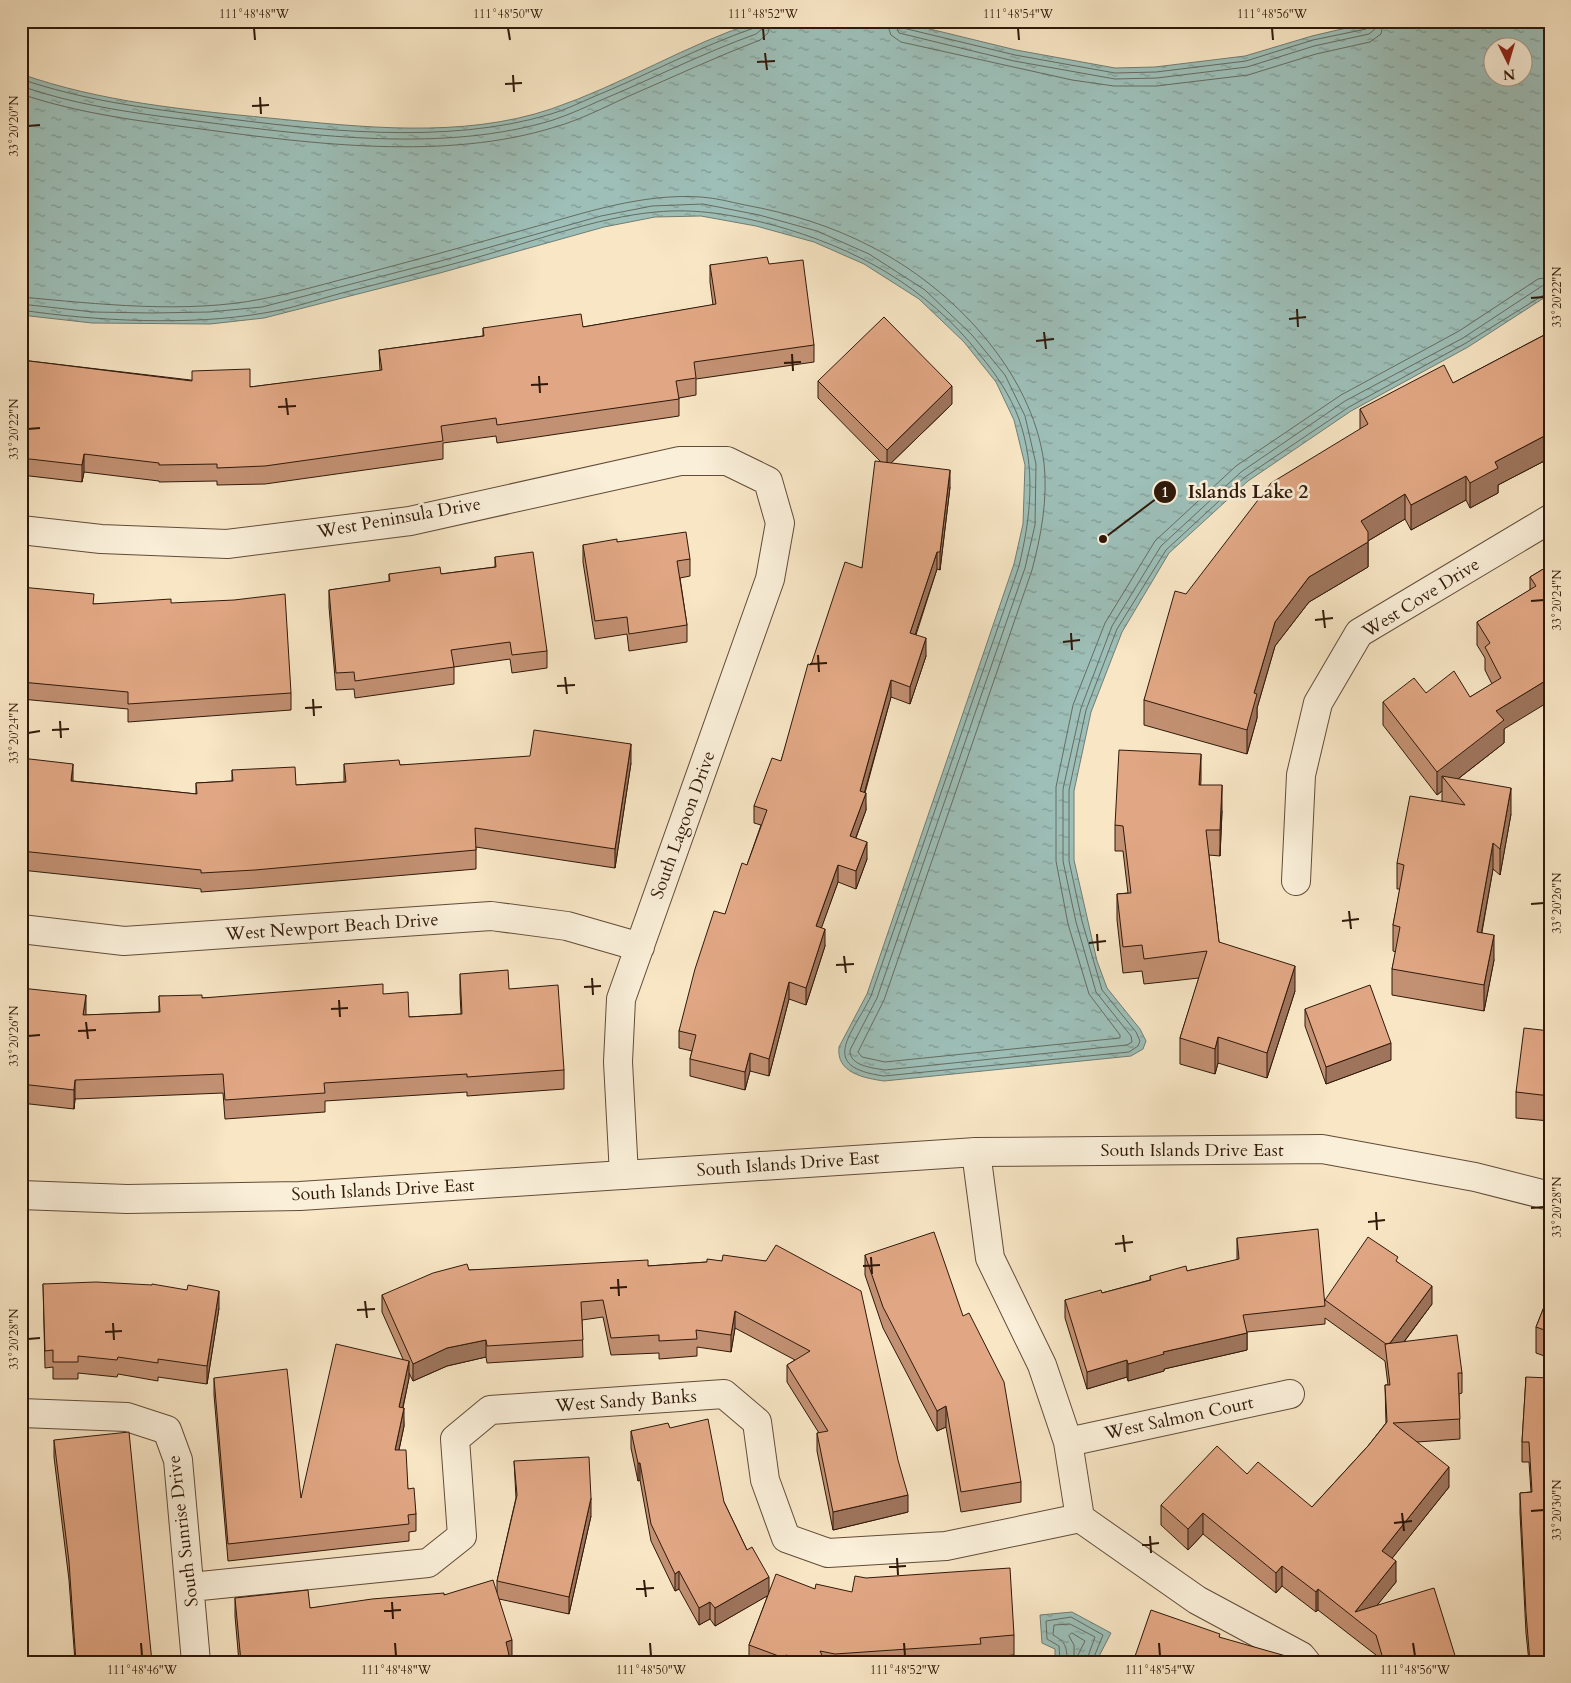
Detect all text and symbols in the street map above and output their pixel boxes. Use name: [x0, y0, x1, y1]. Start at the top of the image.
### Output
text: 111°48'48"W: [219, 6, 290, 22]
text: 111°48'50"W: [473, 6, 544, 22]
text: 111°48'52"W: [728, 6, 799, 22]
text: 111°48'54"W: [983, 6, 1054, 22]
text: 111°48'56"W: [1237, 6, 1308, 22]
north arrow: [1484, 38, 1534, 88]
text: N: [1502, 64, 1516, 84]
text: 33°20'20"N: [6, 95, 22, 156]
text: 33°20'22"N: [1549, 266, 1565, 327]
text: 33°20'22"N: [6, 398, 22, 459]
callout: Islands Lake 2: [1153, 475, 1318, 509]
text: Islands Lake 2: [1188, 479, 1309, 505]
text: 1: [1161, 482, 1169, 502]
street label: West Peninsula Drive: [314, 491, 483, 545]
street label: West Cove Drive: [1357, 552, 1484, 645]
text: 33°20'24"N: [1549, 569, 1565, 630]
text: 33°20'24"N: [6, 702, 22, 763]
street label: South Lagoon Drive: [645, 748, 721, 902]
text: 33°20'26"N: [1549, 872, 1565, 933]
street label: West Newport Beach Drive: [224, 907, 439, 947]
text: 33°20'26"N: [6, 1005, 22, 1066]
street label: South Islands Drive East: [1100, 1138, 1284, 1163]
street label: South Islands Drive East: [696, 1145, 881, 1183]
street label: South Islands Drive East: [291, 1173, 475, 1207]
text: 33°20'28"N: [1549, 1176, 1565, 1237]
text: 33°20'28"N: [6, 1308, 22, 1369]
street label: West Sandy Banks: [554, 1384, 697, 1418]
street label: West Salmon Court: [1101, 1390, 1256, 1446]
street label: South Sunrise Drive: [161, 1454, 205, 1608]
text: 33°20'30"N: [1549, 1479, 1565, 1540]
text: 111°48'46"W: [107, 1662, 178, 1678]
text: 111°48'48"W: [361, 1662, 432, 1678]
text: 111°48'50"W: [616, 1662, 687, 1678]
text: 111°48'52"W: [870, 1662, 941, 1678]
text: 111°48'54"W: [1125, 1662, 1196, 1678]
text: 111°48'56"W: [1380, 1662, 1451, 1678]

